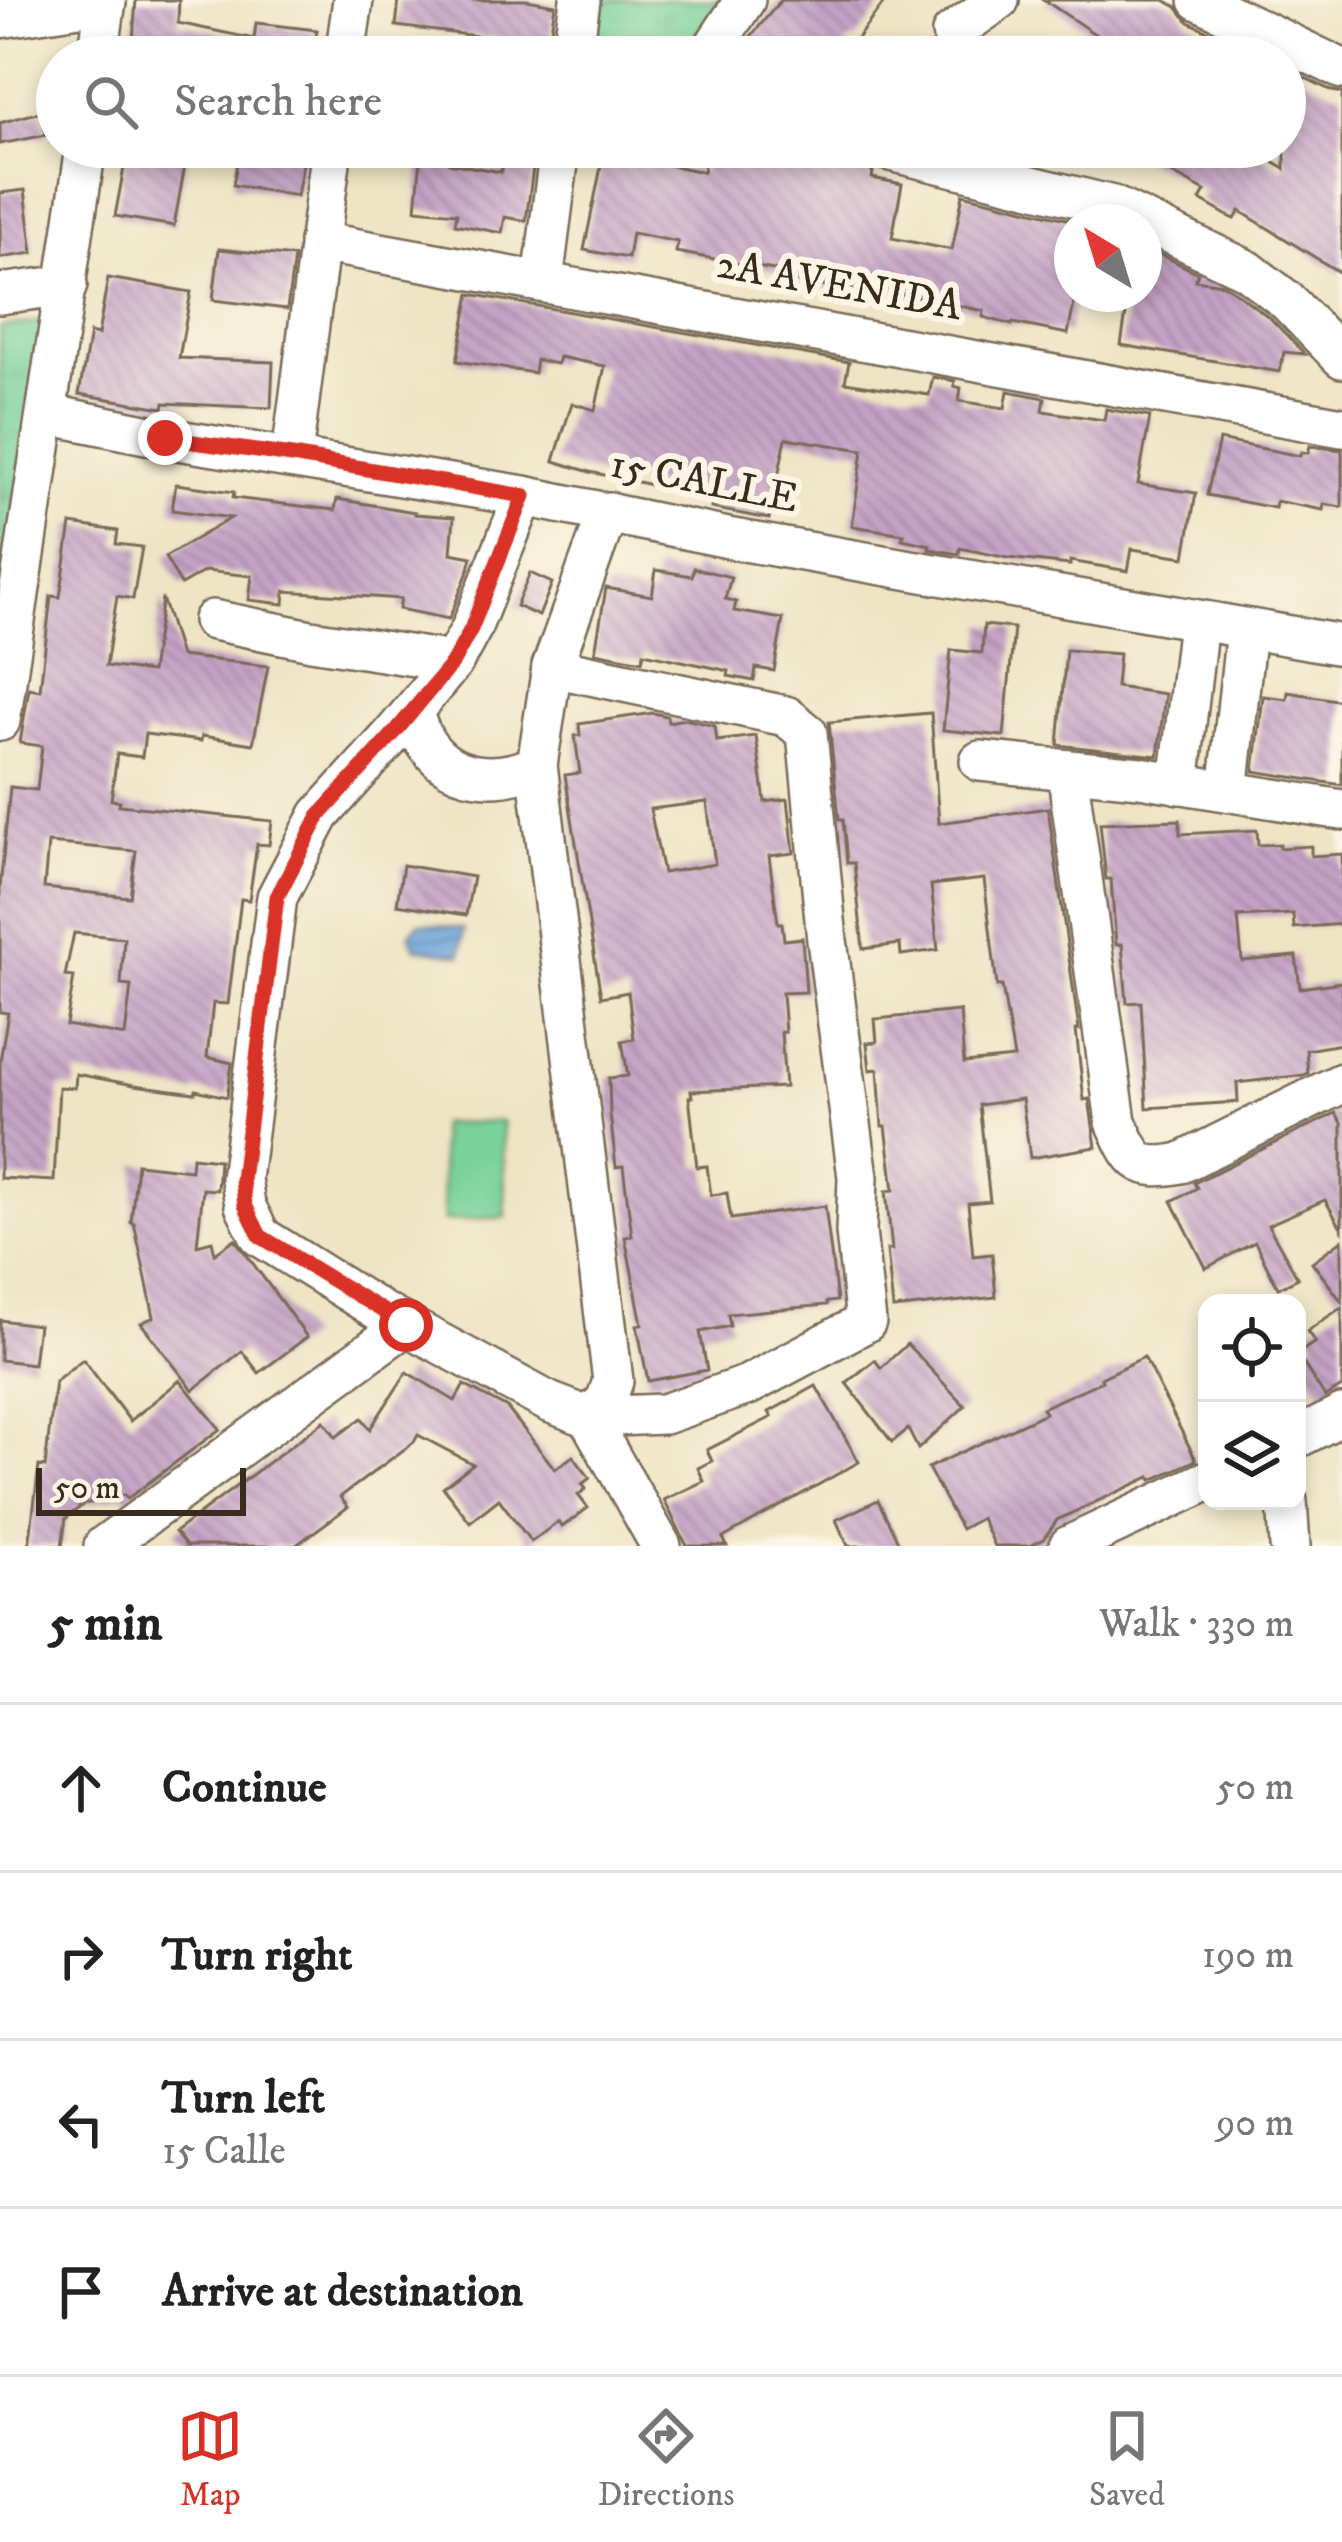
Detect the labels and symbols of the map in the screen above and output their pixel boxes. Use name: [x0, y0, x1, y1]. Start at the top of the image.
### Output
north arrow: [1054, 204, 1162, 312]
street label: 2A AVENIDA: [713, 239, 967, 333]
route end: [138, 411, 192, 465]
street label: 15 CALLE: [606, 438, 802, 526]
route start: [379, 1298, 433, 1352]
scale bar: [36, 1462, 246, 1515]

